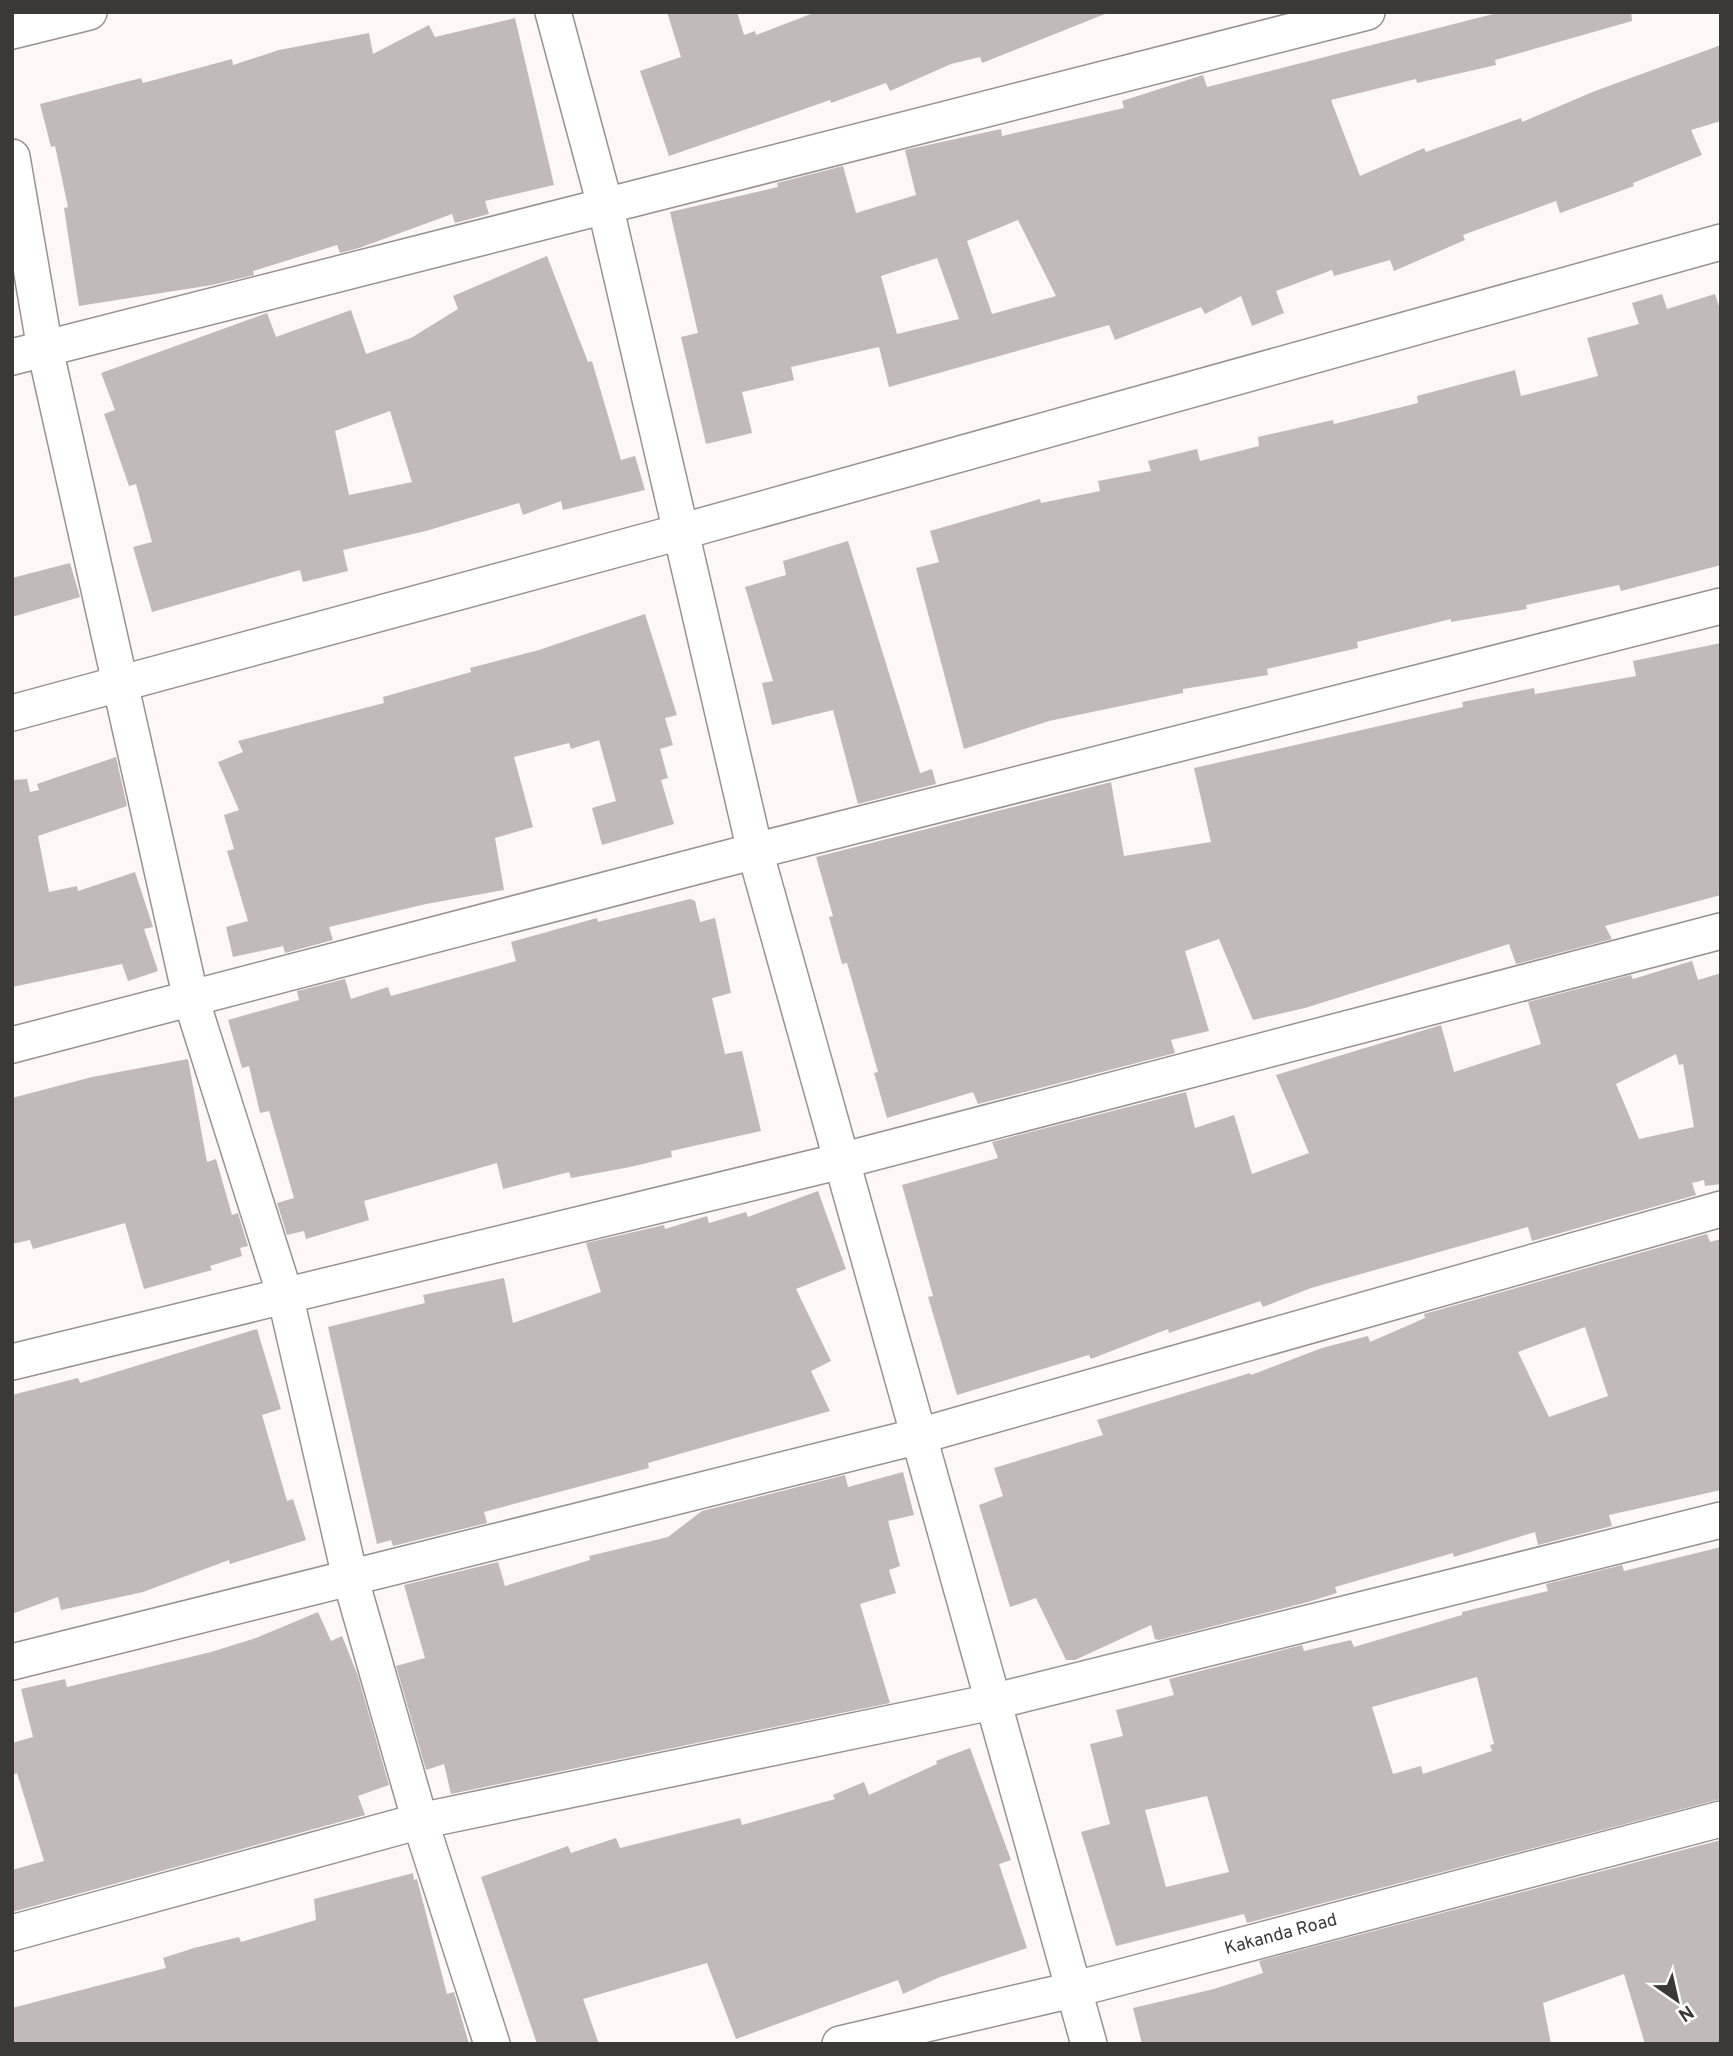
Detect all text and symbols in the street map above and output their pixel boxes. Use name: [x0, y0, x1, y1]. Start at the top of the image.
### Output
street label: Kakanda Road: [1222, 1909, 1340, 1961]
north arrow: [1642, 1965, 1712, 2035]
text: N: [1673, 1999, 1698, 2026]

